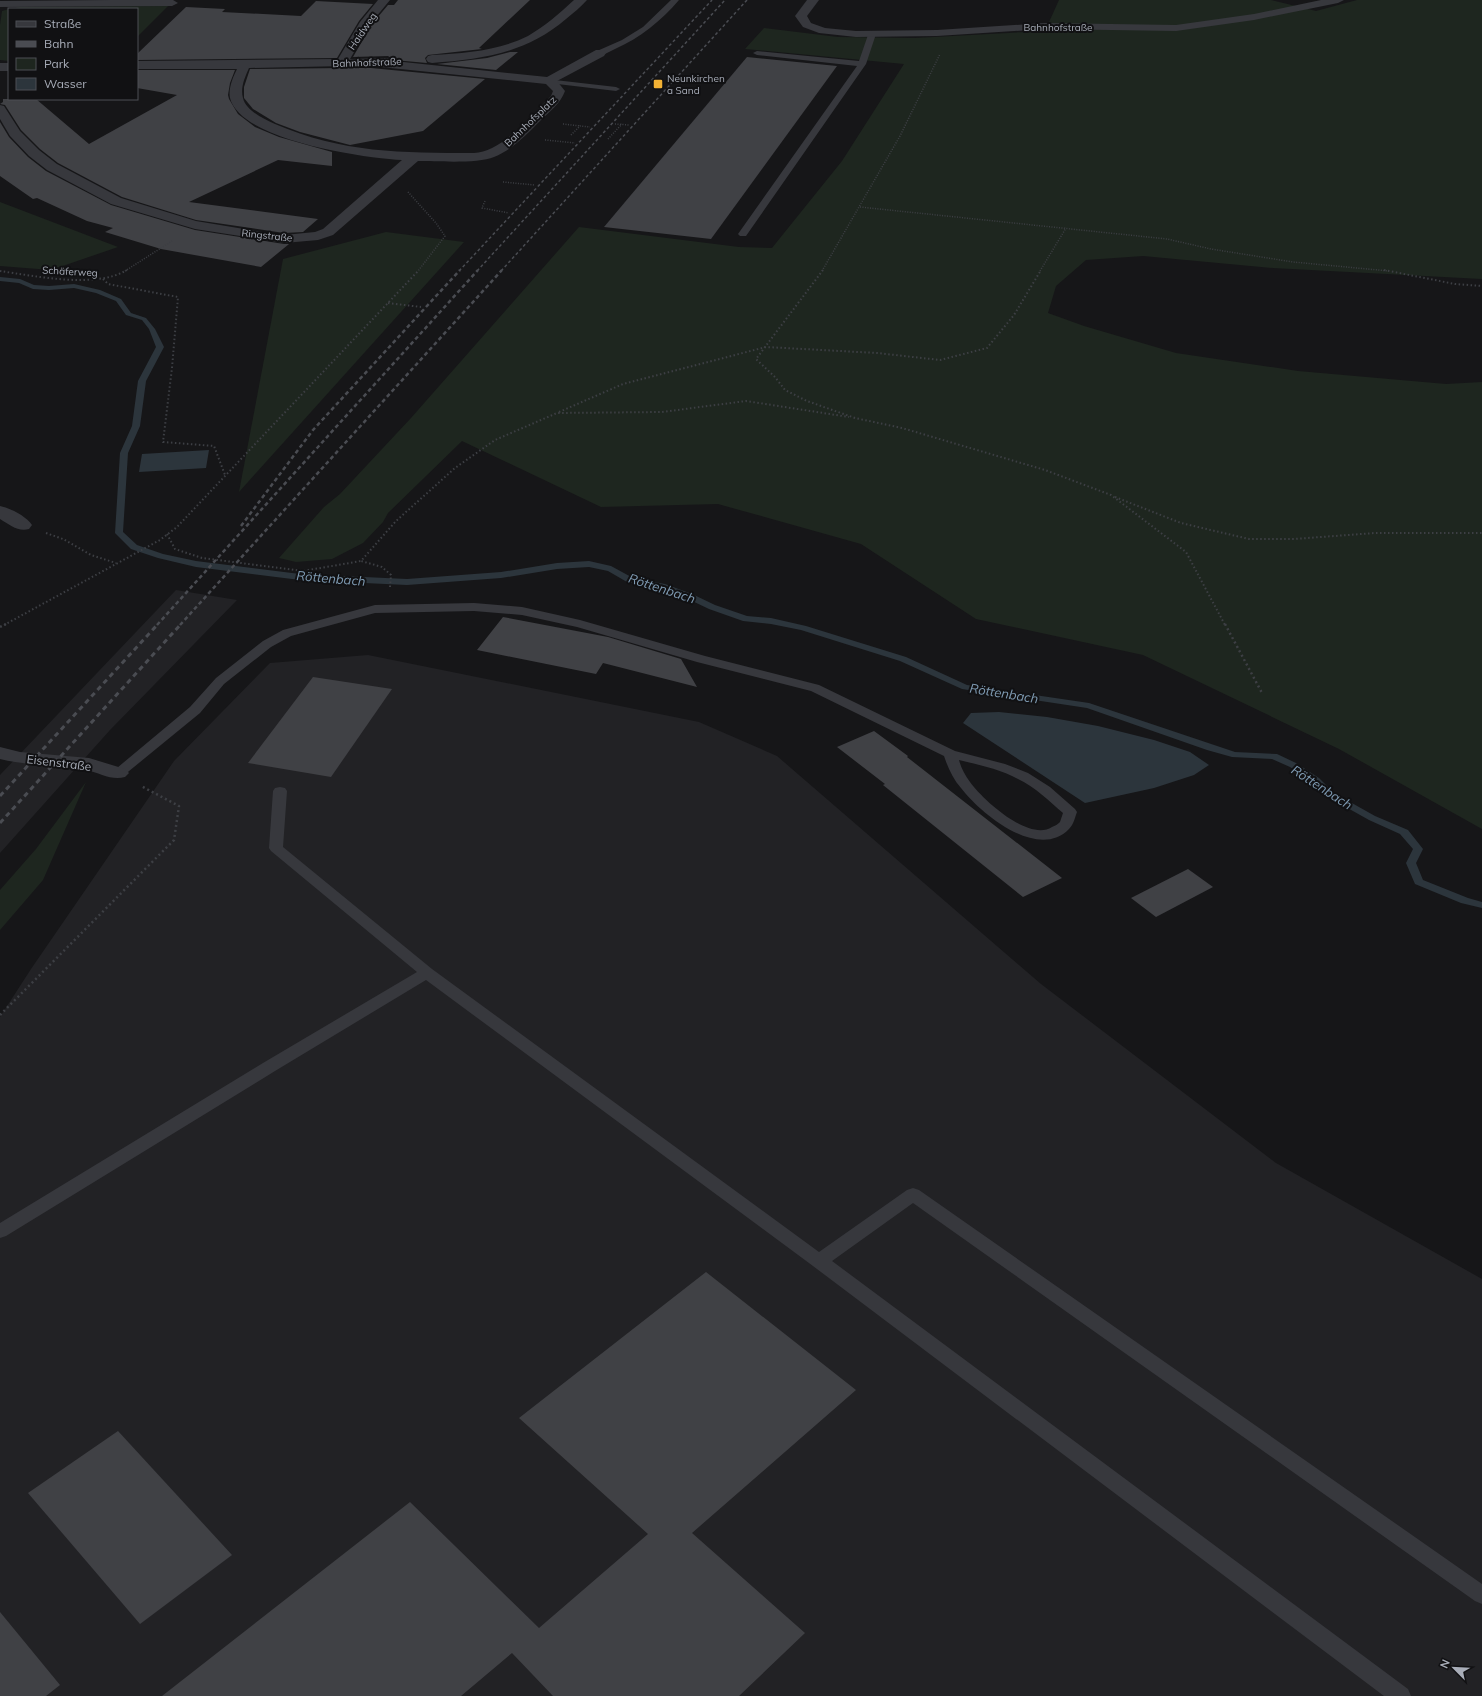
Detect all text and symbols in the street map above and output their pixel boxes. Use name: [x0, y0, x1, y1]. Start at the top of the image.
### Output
legend: [8, 8, 138, 100]
street label: Haidweg: [345, 10, 380, 52]
text: Straße: [44, 16, 81, 31]
street label: Bahnhofstraße: [1023, 21, 1093, 34]
text: Bahn: [44, 36, 73, 51]
street label: Bahnhofstraße: [332, 55, 402, 70]
text: Park: [44, 56, 70, 71]
place label: Neunkirchen a Sand: [667, 72, 725, 97]
text: Wasser: [44, 76, 87, 91]
marker: Neunkirchen a Sand: [652, 78, 664, 90]
street label: Bahnhofsplatz: [502, 93, 559, 149]
street label: Ringstraße: [241, 226, 293, 245]
street label: Schäferweg: [42, 264, 98, 279]
water label: Röttenbach: [296, 567, 366, 589]
water label: Röttenbach: [627, 570, 697, 606]
water label: Röttenbach: [968, 680, 1040, 706]
street label: Eisenstraße: [26, 751, 92, 774]
water label: Röttenbach: [1289, 761, 1355, 813]
north arrow: [1434, 1648, 1474, 1688]
text: N: [1437, 1657, 1453, 1671]

